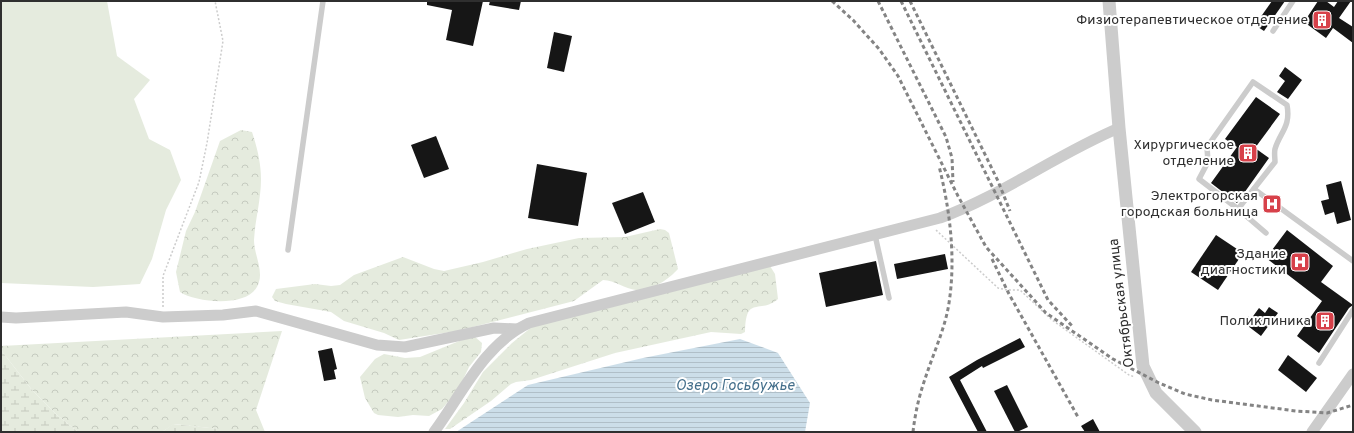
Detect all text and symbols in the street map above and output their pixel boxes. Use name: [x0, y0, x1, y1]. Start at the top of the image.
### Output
building icon: Физиотерапевтическое отделение: [1311, 9, 1333, 31]
place label: Физиотерапевтическое отделение: [1076, 12, 1308, 29]
place label: Хирургическое отделение: [1134, 137, 1234, 170]
building icon: Хирургическое отделение: [1237, 142, 1259, 164]
place label: Электрогорская городская больница: [1121, 188, 1258, 221]
hospital icon: Электрогорская городская больница: [1261, 193, 1283, 215]
street label: Октябрьская улица: [1106, 238, 1138, 368]
place label: Здание диагностики: [1200, 246, 1286, 279]
hospital icon: Здание диагностики: [1289, 251, 1311, 273]
building icon: Поликлиника: [1314, 310, 1336, 332]
place label: Поликлиника: [1219, 313, 1311, 330]
water label: Озеро Госьбужье: [675, 377, 795, 396]

